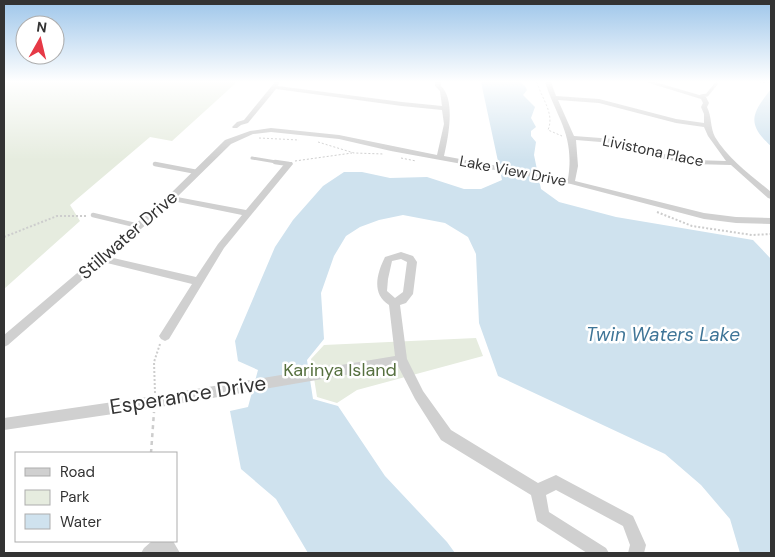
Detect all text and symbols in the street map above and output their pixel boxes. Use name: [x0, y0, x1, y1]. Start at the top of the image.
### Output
north arrow: [15, 15, 65, 65]
text: N: [35, 18, 48, 37]
street label: Livistona Place: [601, 131, 705, 171]
street label: Lake View Drive: [458, 151, 568, 191]
street label: Stillwater Drive: [73, 185, 183, 285]
water label: Twin Waters Lake: [586, 322, 740, 347]
park label: Karinya Island: [283, 358, 397, 382]
street label: Esperance Drive: [108, 369, 268, 421]
legend: [15, 452, 178, 542]
text: Road: [60, 462, 95, 482]
text: Park: [60, 487, 90, 507]
text: Water: [60, 512, 102, 532]

